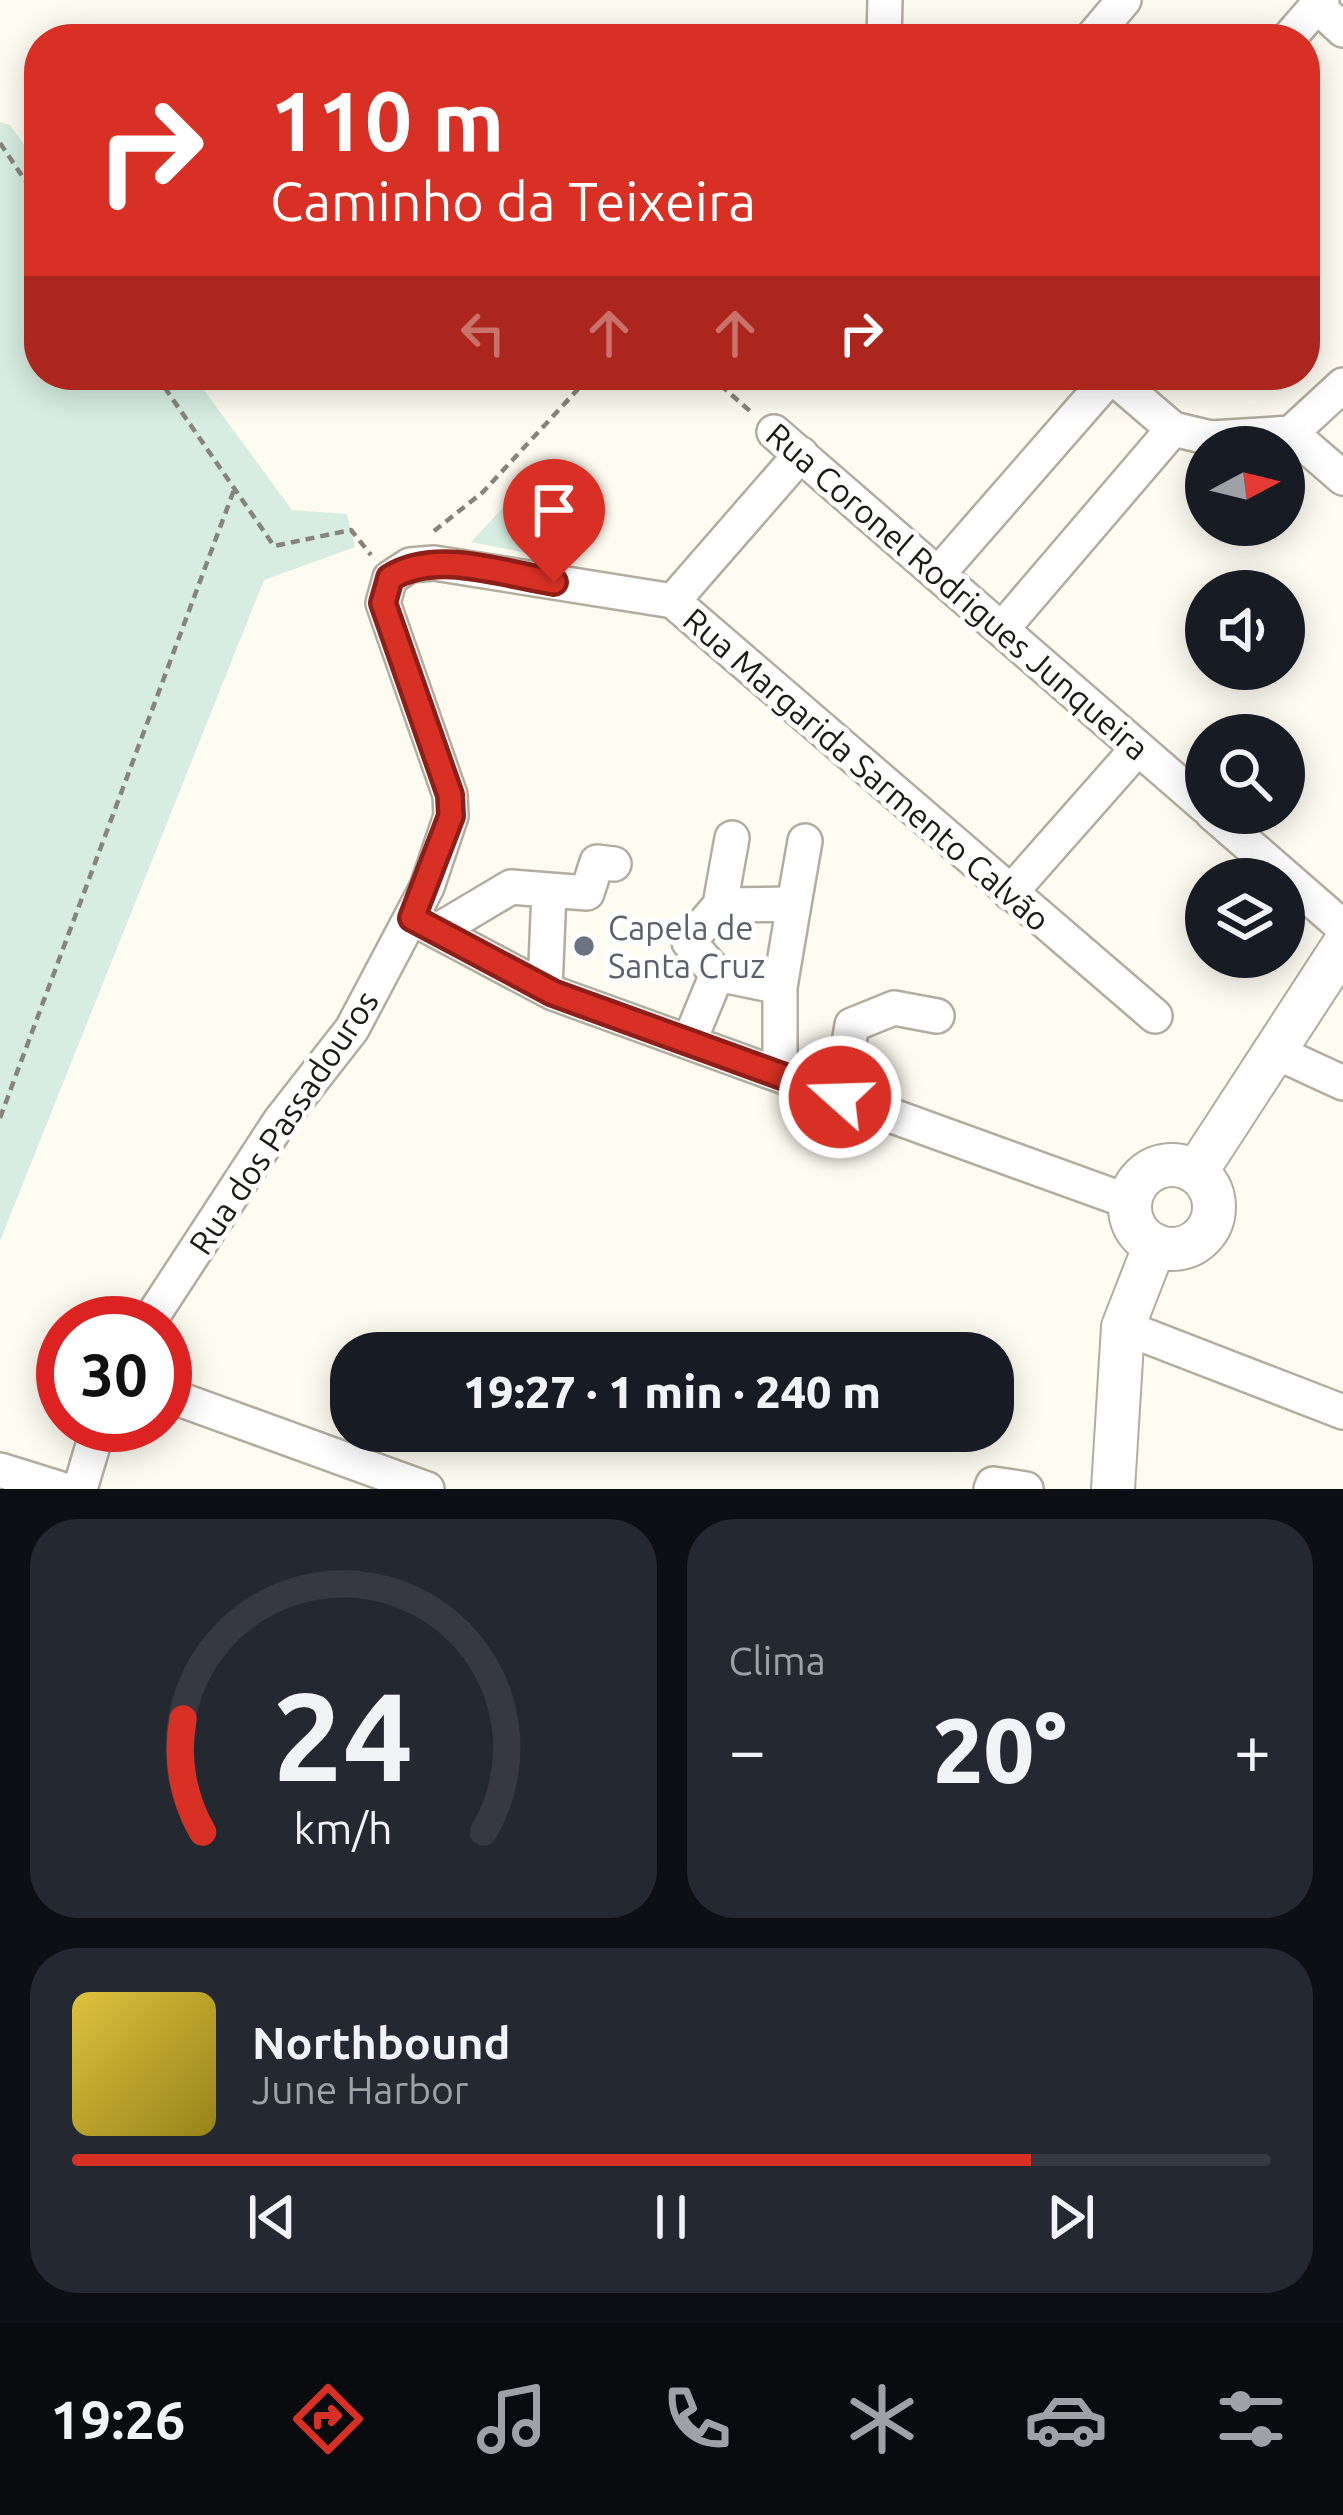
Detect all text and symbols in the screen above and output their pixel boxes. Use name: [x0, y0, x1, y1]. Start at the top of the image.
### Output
icon: right: [72, 72, 228, 228]
text: 110 m: [270, 73, 504, 167]
text: Caminho da Teixeira: [270, 171, 756, 231]
icon: left: [450, 300, 516, 366]
icon: ahead: [576, 300, 642, 366]
icon: ahead: [702, 300, 768, 366]
icon: right: [828, 300, 894, 366]
street label: Rua Coronel Rodrigues Junqueira: [760, 415, 1156, 767]
north arrow: [1185, 426, 1305, 546]
map controls: [1185, 426, 1305, 978]
pin: [503, 459, 605, 582]
icon: arrive: [521, 477, 587, 543]
button: sound: [1185, 570, 1305, 690]
street label: Rua Margarida Sarmento Calvão: [677, 600, 1057, 938]
button: search: [1185, 714, 1305, 834]
button: layers: [1185, 858, 1305, 978]
place label: Capela de Santa Cruz: [608, 909, 765, 984]
marker: Capela de Santa Cruz: [571, 933, 597, 959]
street label: Rua dos Passadouros: [181, 983, 385, 1261]
position arrow: [777, 1034, 903, 1160]
speed limit sign: 30: [36, 1296, 192, 1452]
text: 19:27 · 1 min · 240 m: [463, 1366, 881, 1417]
text: Clima: [729, 1639, 826, 1682]
text: 24: [273, 1665, 414, 1805]
text: 20°: [933, 1699, 1067, 1800]
text: −: [729, 1712, 766, 1786]
text: +: [1234, 1712, 1271, 1786]
text: km/h: [294, 1803, 393, 1851]
text: Northbound: [252, 2017, 511, 2068]
text: June Harbor: [252, 2068, 469, 2111]
icon: previous: [239, 2184, 305, 2250]
icon: pause: [638, 2184, 704, 2250]
icon: next: [1038, 2184, 1104, 2250]
icon: directions: [286, 2377, 370, 2461]
icon: music: [470, 2377, 554, 2461]
icon: phone: [655, 2377, 739, 2461]
icon: climate: [840, 2377, 924, 2461]
icon: car: [1024, 2377, 1108, 2461]
icon: filters: [1209, 2377, 1293, 2461]
text: 19:26: [50, 2389, 185, 2449]

